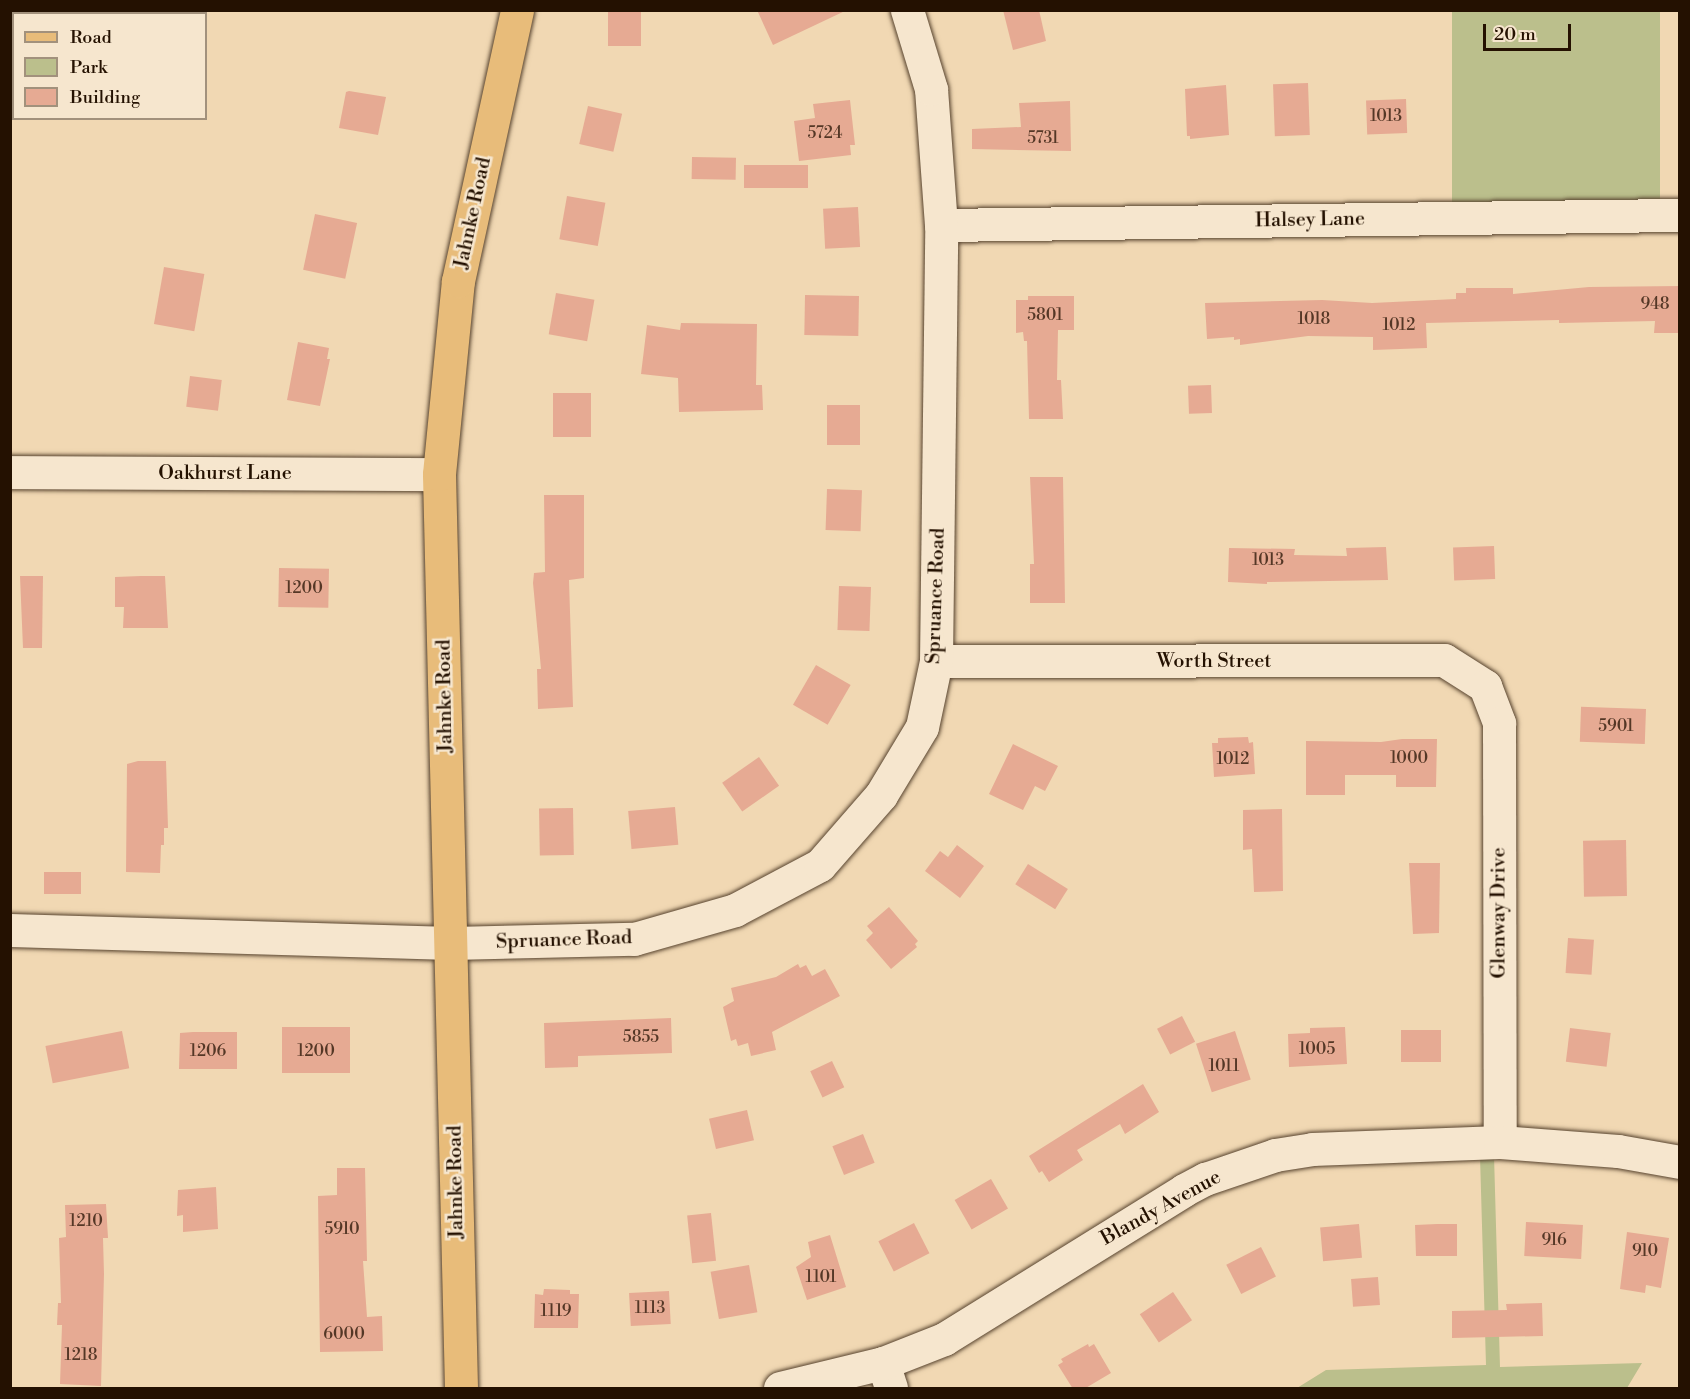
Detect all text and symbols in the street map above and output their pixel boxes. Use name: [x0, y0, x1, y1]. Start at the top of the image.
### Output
legend: [12, 12, 207, 120]
scale bar: [1486, 12, 1574, 50]
text: 20 m: [1494, 23, 1536, 46]
text: Road: [70, 26, 112, 49]
text: Park: [70, 56, 107, 79]
text: Building: [70, 86, 140, 109]
house number: 1013: [1370, 106, 1402, 126]
house number: 5724: [808, 123, 842, 143]
house number: 5731: [1027, 128, 1059, 148]
street label: Jahnke Road: [449, 155, 497, 271]
street label: Halsey Lane: [1255, 207, 1365, 233]
house number: 948: [1641, 294, 1669, 314]
house number: 5801: [1027, 305, 1063, 325]
house number: 1018: [1298, 309, 1330, 329]
house number: 1012: [1383, 315, 1415, 335]
street label: Oakhurst Lane: [158, 461, 292, 485]
street label: Spruance Road: [922, 527, 950, 665]
house number: 1013: [1252, 550, 1284, 570]
house number: 1200: [285, 578, 323, 598]
street label: Jahnke Road: [432, 639, 458, 753]
street label: Worth Street: [1157, 649, 1271, 673]
house number: 5901: [1598, 716, 1634, 736]
house number: 1000: [1390, 748, 1428, 768]
house number: 1012: [1217, 749, 1249, 769]
street label: Glenway Drive: [1487, 847, 1511, 979]
street label: Spruance Road: [495, 926, 633, 954]
house number: 5855: [623, 1027, 659, 1047]
house number: 1005: [1299, 1039, 1335, 1059]
house number: 1206: [190, 1041, 226, 1061]
house number: 1200: [297, 1041, 335, 1061]
house number: 1011: [1209, 1056, 1239, 1076]
street label: Jahnke Road: [443, 1125, 469, 1239]
street label: Blandy Avenue: [1097, 1165, 1225, 1251]
house number: 1210: [69, 1211, 103, 1231]
house number: 5910: [325, 1219, 359, 1239]
house number: 916: [1541, 1230, 1567, 1250]
house number: 910: [1632, 1241, 1658, 1261]
house number: 1101: [806, 1267, 836, 1287]
house number: 1113: [635, 1298, 665, 1318]
house number: 1119: [541, 1301, 571, 1321]
house number: 6000: [323, 1324, 365, 1344]
house number: 1218: [65, 1345, 97, 1365]

